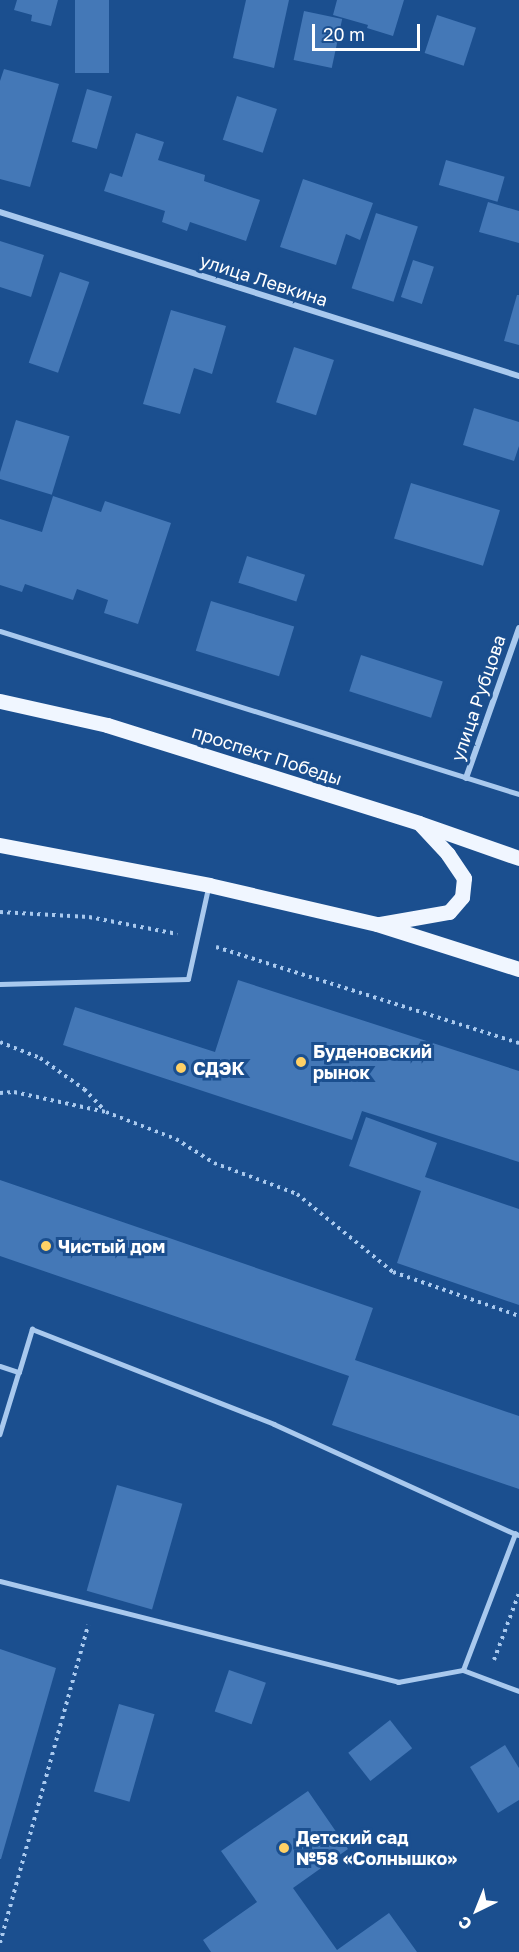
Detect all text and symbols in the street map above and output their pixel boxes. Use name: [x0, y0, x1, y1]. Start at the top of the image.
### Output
scale bar: [315, 12, 423, 50]
text: 20 m: [323, 23, 365, 45]
street label: улица Левкина: [197, 249, 331, 311]
street label: улица Рубцова: [446, 632, 510, 764]
street label: проспект Победы: [189, 721, 345, 789]
place label: Буденовский рынок: [313, 1041, 432, 1084]
marker: Буденовский рынок: [294, 1055, 308, 1069]
place label: СДЭК: [193, 1057, 245, 1079]
marker: СДЭК: [174, 1061, 188, 1075]
place label: Чистый дом: [58, 1235, 165, 1257]
marker: Чистый дом: [39, 1239, 53, 1253]
place label: Детский сад №58 «Солнышко»: [296, 1827, 457, 1870]
marker: Детский сад №58 «Солнышко»: [277, 1841, 291, 1855]
north arrow: [447, 1880, 507, 1940]
text: С: [454, 1912, 476, 1934]

